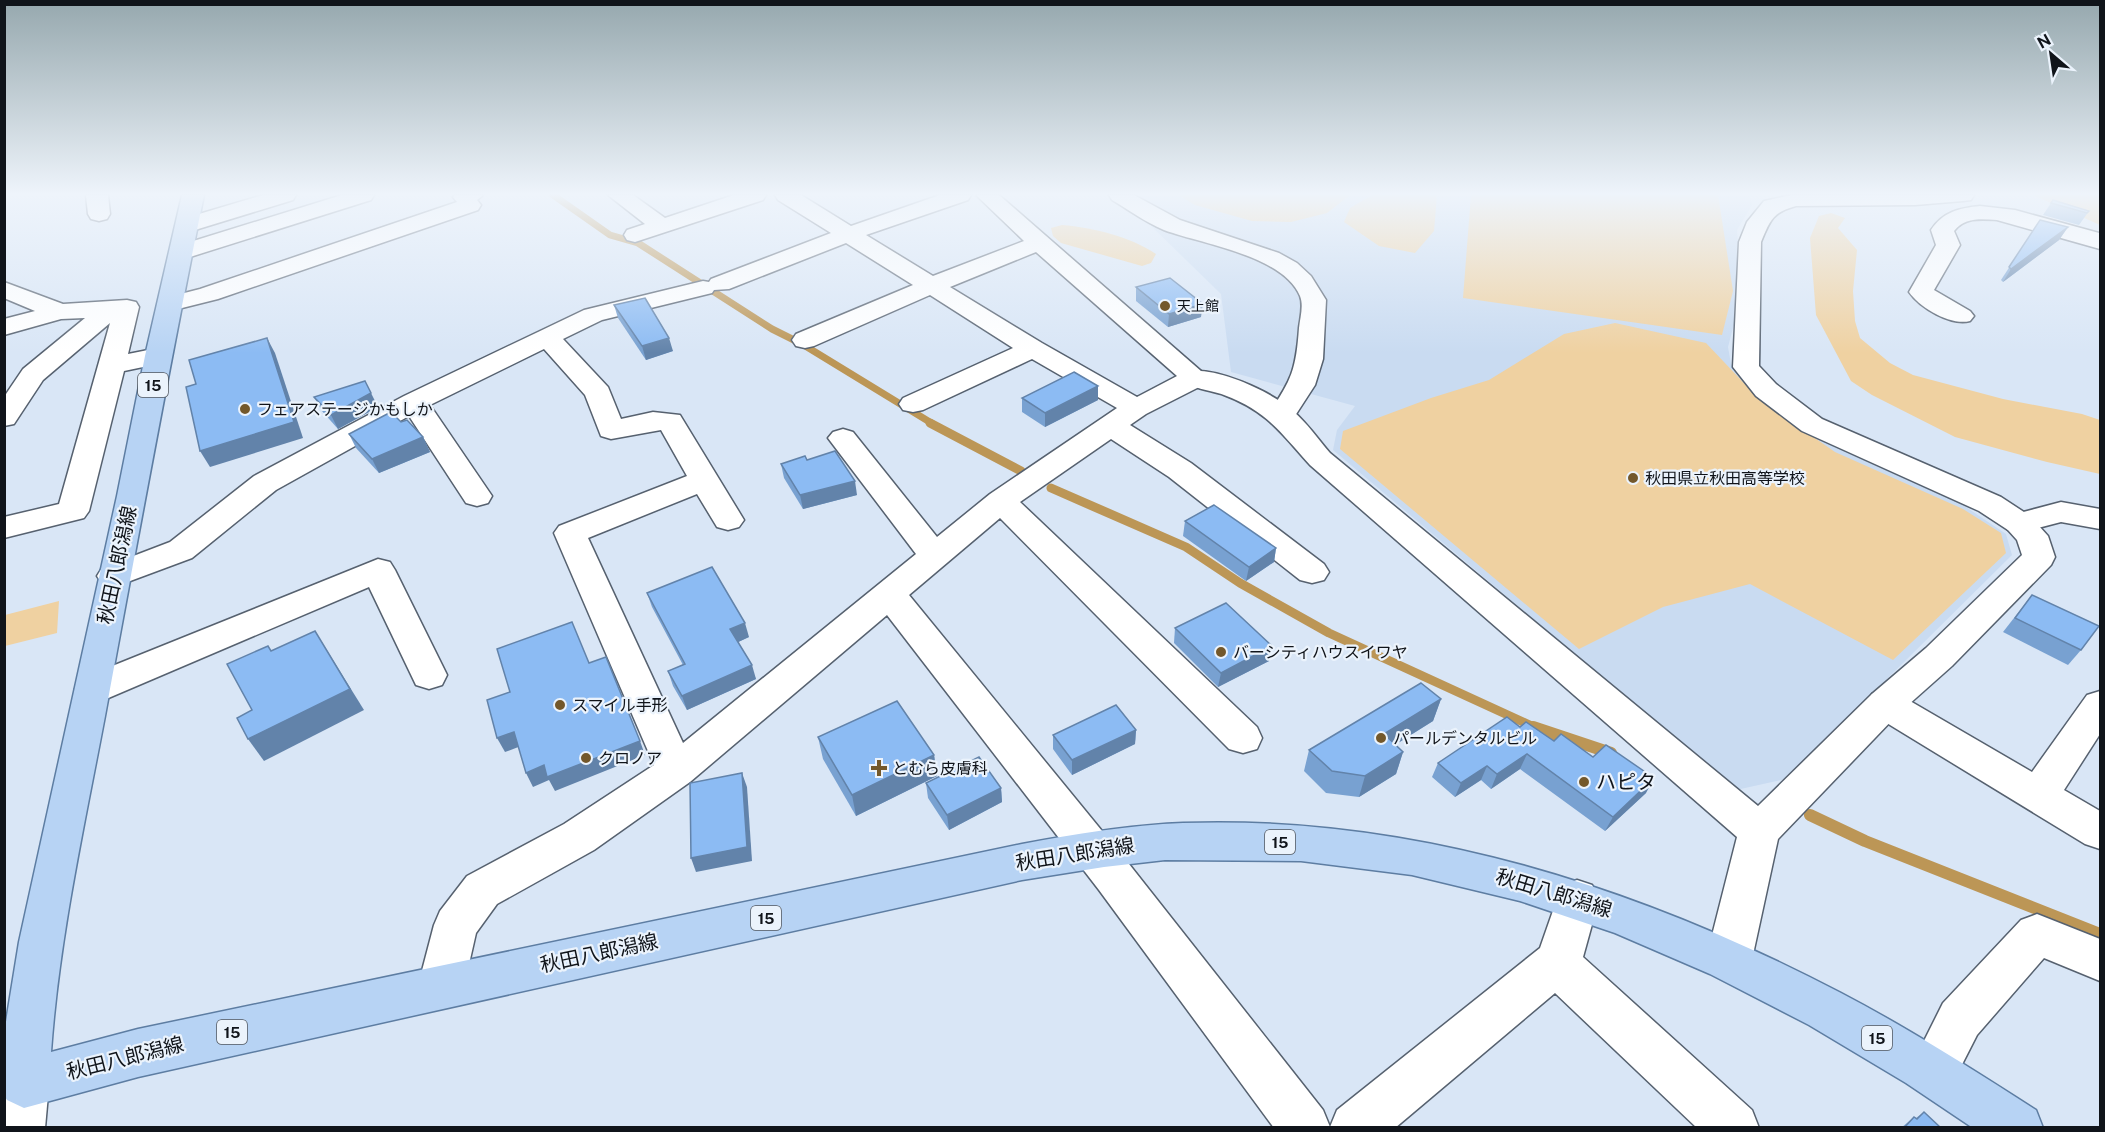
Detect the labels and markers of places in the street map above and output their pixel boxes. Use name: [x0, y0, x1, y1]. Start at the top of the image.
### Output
place label: 天上館: [1177, 298, 1219, 314]
marker: 天上館: [1158, 299, 1172, 313]
place label: フェアステージかもしか: [257, 400, 433, 419]
marker: フェアステージかもしか: [238, 402, 252, 416]
place label: 秋田県立秋田高等学校: [1645, 469, 1805, 488]
marker: 秋田県立秋田高等学校: [1626, 471, 1640, 485]
place label: バーシティハウスイワヤ: [1233, 643, 1408, 662]
marker: バーシティハウスイワヤ: [1214, 645, 1228, 659]
place label: スマイル手形: [572, 696, 668, 715]
marker: スマイル手形: [553, 698, 567, 712]
place label: パールデンタルビル: [1393, 729, 1537, 748]
marker: パールデンタルビル: [1374, 731, 1388, 745]
place label: クロノア: [598, 749, 662, 768]
marker: クロノア: [579, 751, 593, 765]
marker: とむら皮膚科: [870, 759, 888, 777]
place label: とむら皮膚科: [892, 759, 988, 778]
place label: ハピタ: [1596, 770, 1656, 794]
marker: ハピタ: [1577, 775, 1591, 789]

